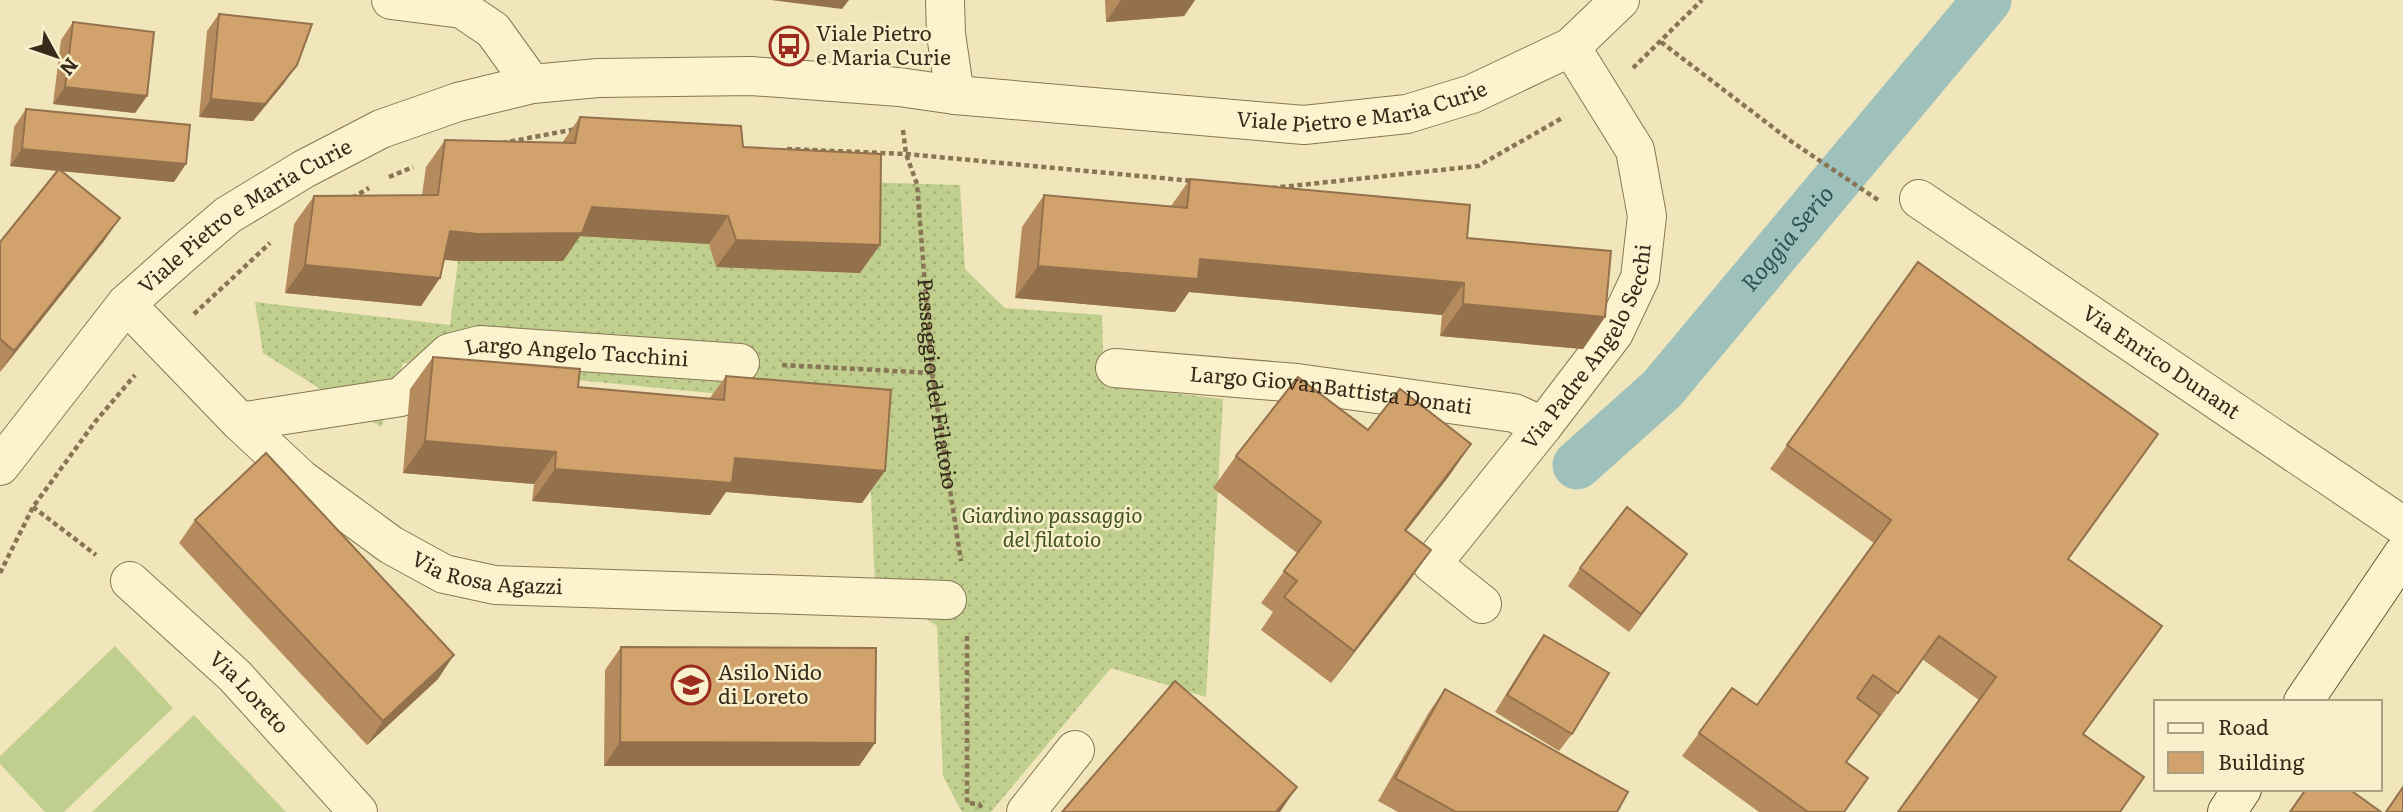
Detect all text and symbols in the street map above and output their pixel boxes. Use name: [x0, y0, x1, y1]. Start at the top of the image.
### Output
place label: Viale Pietro e Maria Curie: [816, 16, 951, 71]
north arrow: [21, 21, 91, 91]
bus stop icon: Viale Pietro e Maria Curie: [768, 25, 810, 67]
text: N: [54, 52, 86, 83]
street label: Viale Pietro e Maria Curie: [1235, 71, 1492, 138]
street label: Viale Pietro e Maria Curie: [130, 129, 356, 300]
water label: Roggia Serio: [1732, 177, 1841, 298]
street label: Via Padre Angelo Secchi: [1512, 242, 1657, 455]
street label: Passaggio del Filatoio: [912, 277, 968, 491]
street label: Via Enrico Dunant: [2077, 296, 2248, 425]
street label: Largo Angelo Tacchini: [461, 327, 690, 372]
street label: Largo GiovanBattista Donati: [1189, 356, 1474, 420]
park label: Giardino passaggio del filatoio: [961, 498, 1143, 553]
street label: Via Rosa Agazzi: [407, 541, 563, 600]
street label: Via Loreto: [203, 642, 298, 739]
place label: Asilo Nido di Loreto: [718, 655, 822, 710]
school or university icon: Asilo Nido di Loreto: [670, 664, 712, 706]
legend: [2154, 700, 2382, 791]
text: Road: [2218, 710, 2269, 741]
text: Building: [2218, 745, 2305, 776]

